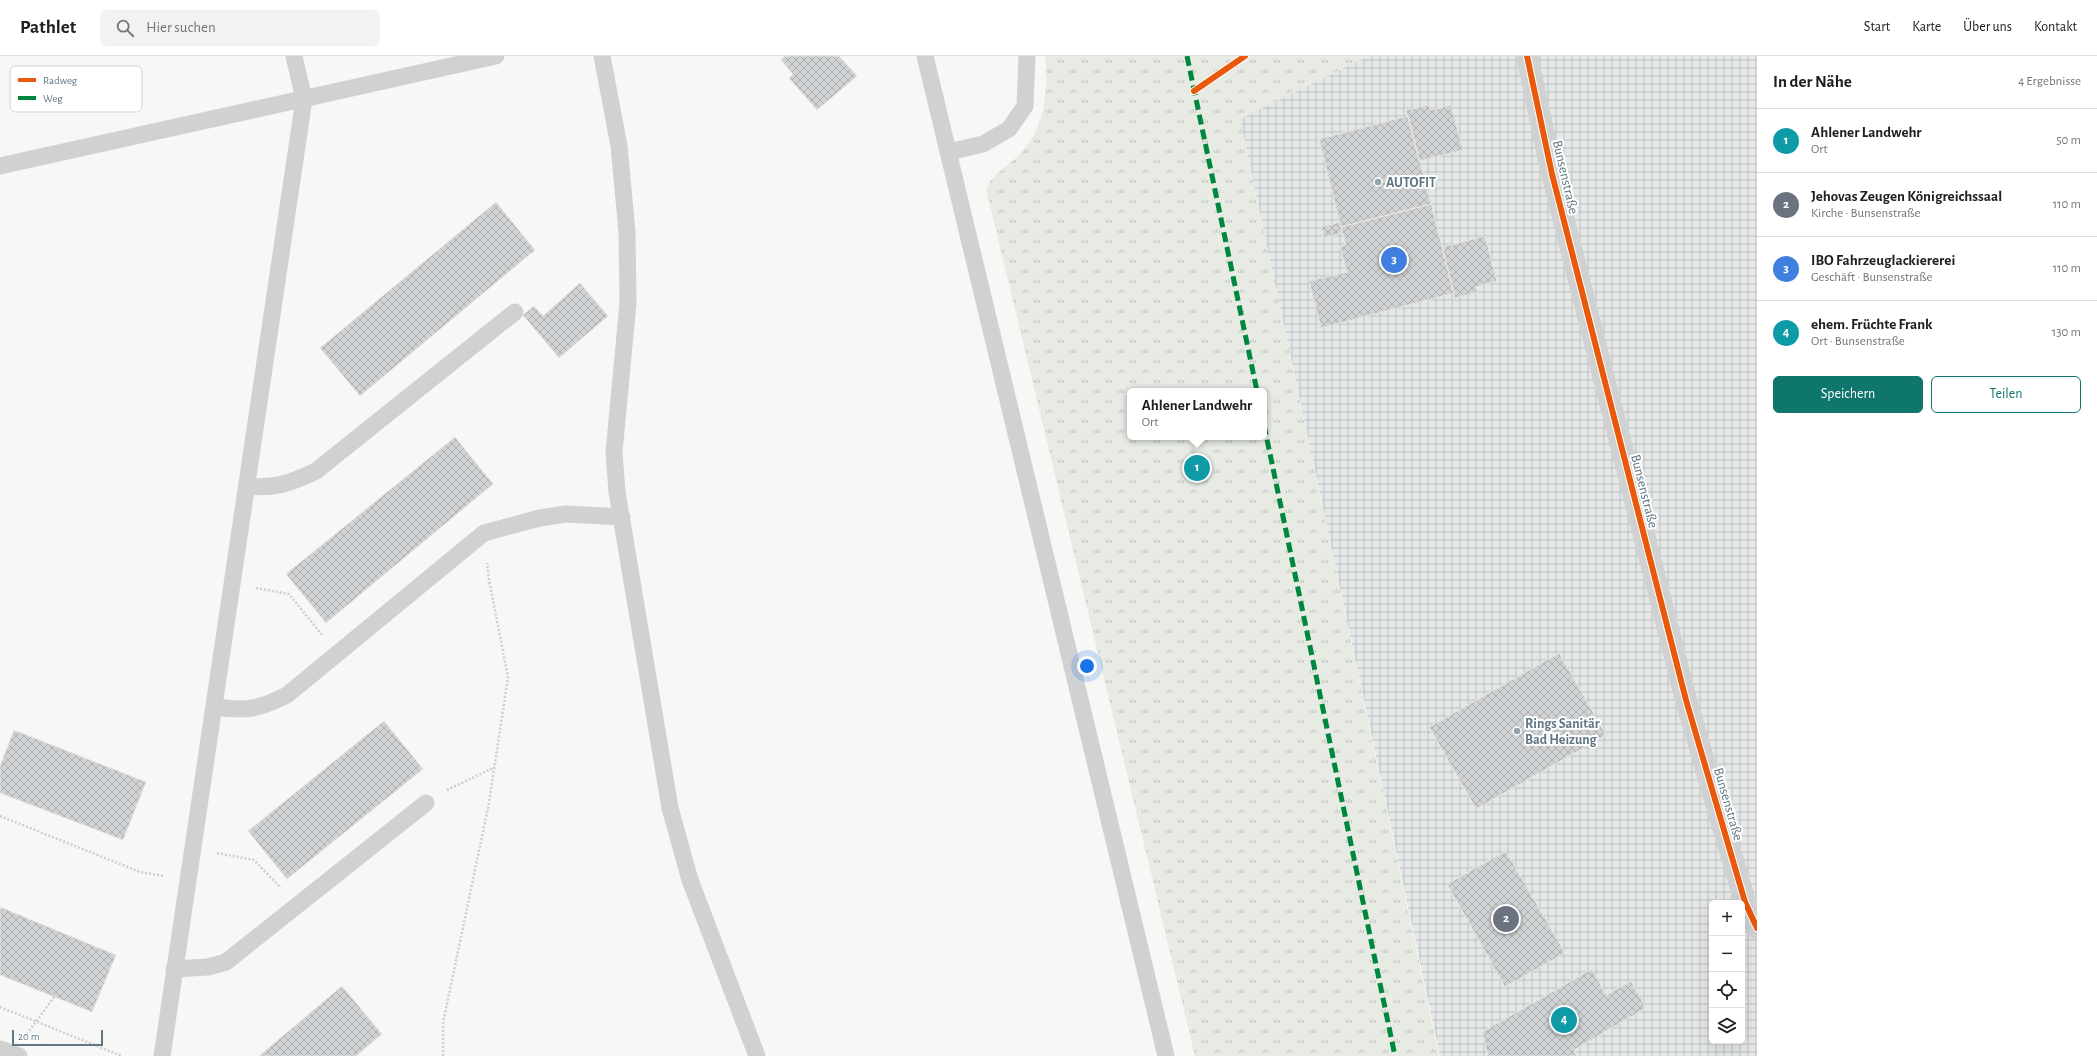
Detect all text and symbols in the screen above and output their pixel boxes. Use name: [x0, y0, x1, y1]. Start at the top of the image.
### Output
search box: [100, 10, 380, 46]
icon: search: [114, 17, 136, 39]
text: Pathlet: [20, 18, 76, 37]
text: Hier suchen: [146, 20, 216, 35]
text: Start: [1864, 20, 1890, 34]
text: Karte: [1912, 20, 1941, 34]
text: Über uns: [1963, 20, 2012, 34]
text: Kontakt: [2034, 20, 2077, 34]
legend: [10, 66, 142, 112]
text: In der Nähe: [1773, 73, 1852, 90]
text: Radweg: [43, 75, 78, 86]
text: 4 Ergebnisse: [2018, 75, 2081, 88]
text: Weg: [43, 93, 63, 104]
text: Ahlener Landwehr: [1811, 125, 1922, 140]
text: 1: [1784, 134, 1788, 147]
text: 50 m: [2056, 134, 2081, 147]
street label: Bunsenstraße: [1550, 139, 1580, 215]
text: Ort: [1811, 143, 1828, 156]
place label: AUTOFIT: [1386, 176, 1436, 190]
marker: AUTOFIT: [1373, 177, 1383, 187]
text: Jehovas Zeugen Königreichssaal: [1811, 189, 2002, 204]
text: 2: [1783, 198, 1789, 211]
text: 110 m: [2053, 198, 2081, 211]
text: Kirche · Bunsenstraße: [1811, 207, 1920, 220]
pin: 3: [1381, 245, 1407, 275]
text: IBO Fahrzeuglackiererei: [1811, 253, 1955, 268]
text: 3: [1783, 262, 1789, 275]
text: 110 m: [2053, 262, 2081, 275]
text: Geschäft · Bunsenstraße: [1811, 271, 1932, 284]
text: ehem. Früchte Frank: [1811, 317, 1933, 332]
text: 4: [1783, 326, 1789, 339]
text: 130 m: [2052, 326, 2081, 339]
text: Ort · Bunsenstraße: [1811, 335, 1905, 348]
button: Speichern: [1773, 376, 1923, 413]
button: Teilen: [1931, 376, 2081, 413]
popup: [1127, 388, 1267, 440]
text: Ahlener Landwehr: [1142, 398, 1252, 413]
text: Ort: [1142, 416, 1158, 429]
pin: 1: [1184, 453, 1210, 483]
street label: Bunsenstraße: [1628, 453, 1660, 529]
your location: [1077, 656, 1097, 676]
place label: Rings Sanitär Bad Heizung: [1525, 717, 1600, 747]
marker: Rings Sanitär Bad Heizung: [1512, 726, 1522, 736]
street label: Bunsenstraße: [1711, 766, 1745, 842]
map controls: [1709, 900, 1745, 1044]
button: +: [1709, 900, 1745, 936]
pin: 2: [1493, 904, 1519, 934]
button: −: [1709, 936, 1745, 972]
button: locate: [1709, 972, 1745, 1008]
pin: 4: [1551, 1005, 1577, 1035]
button: layers: [1709, 1008, 1745, 1044]
scale bar: [12, 1028, 103, 1047]
text: 20 m: [18, 1031, 39, 1042]

